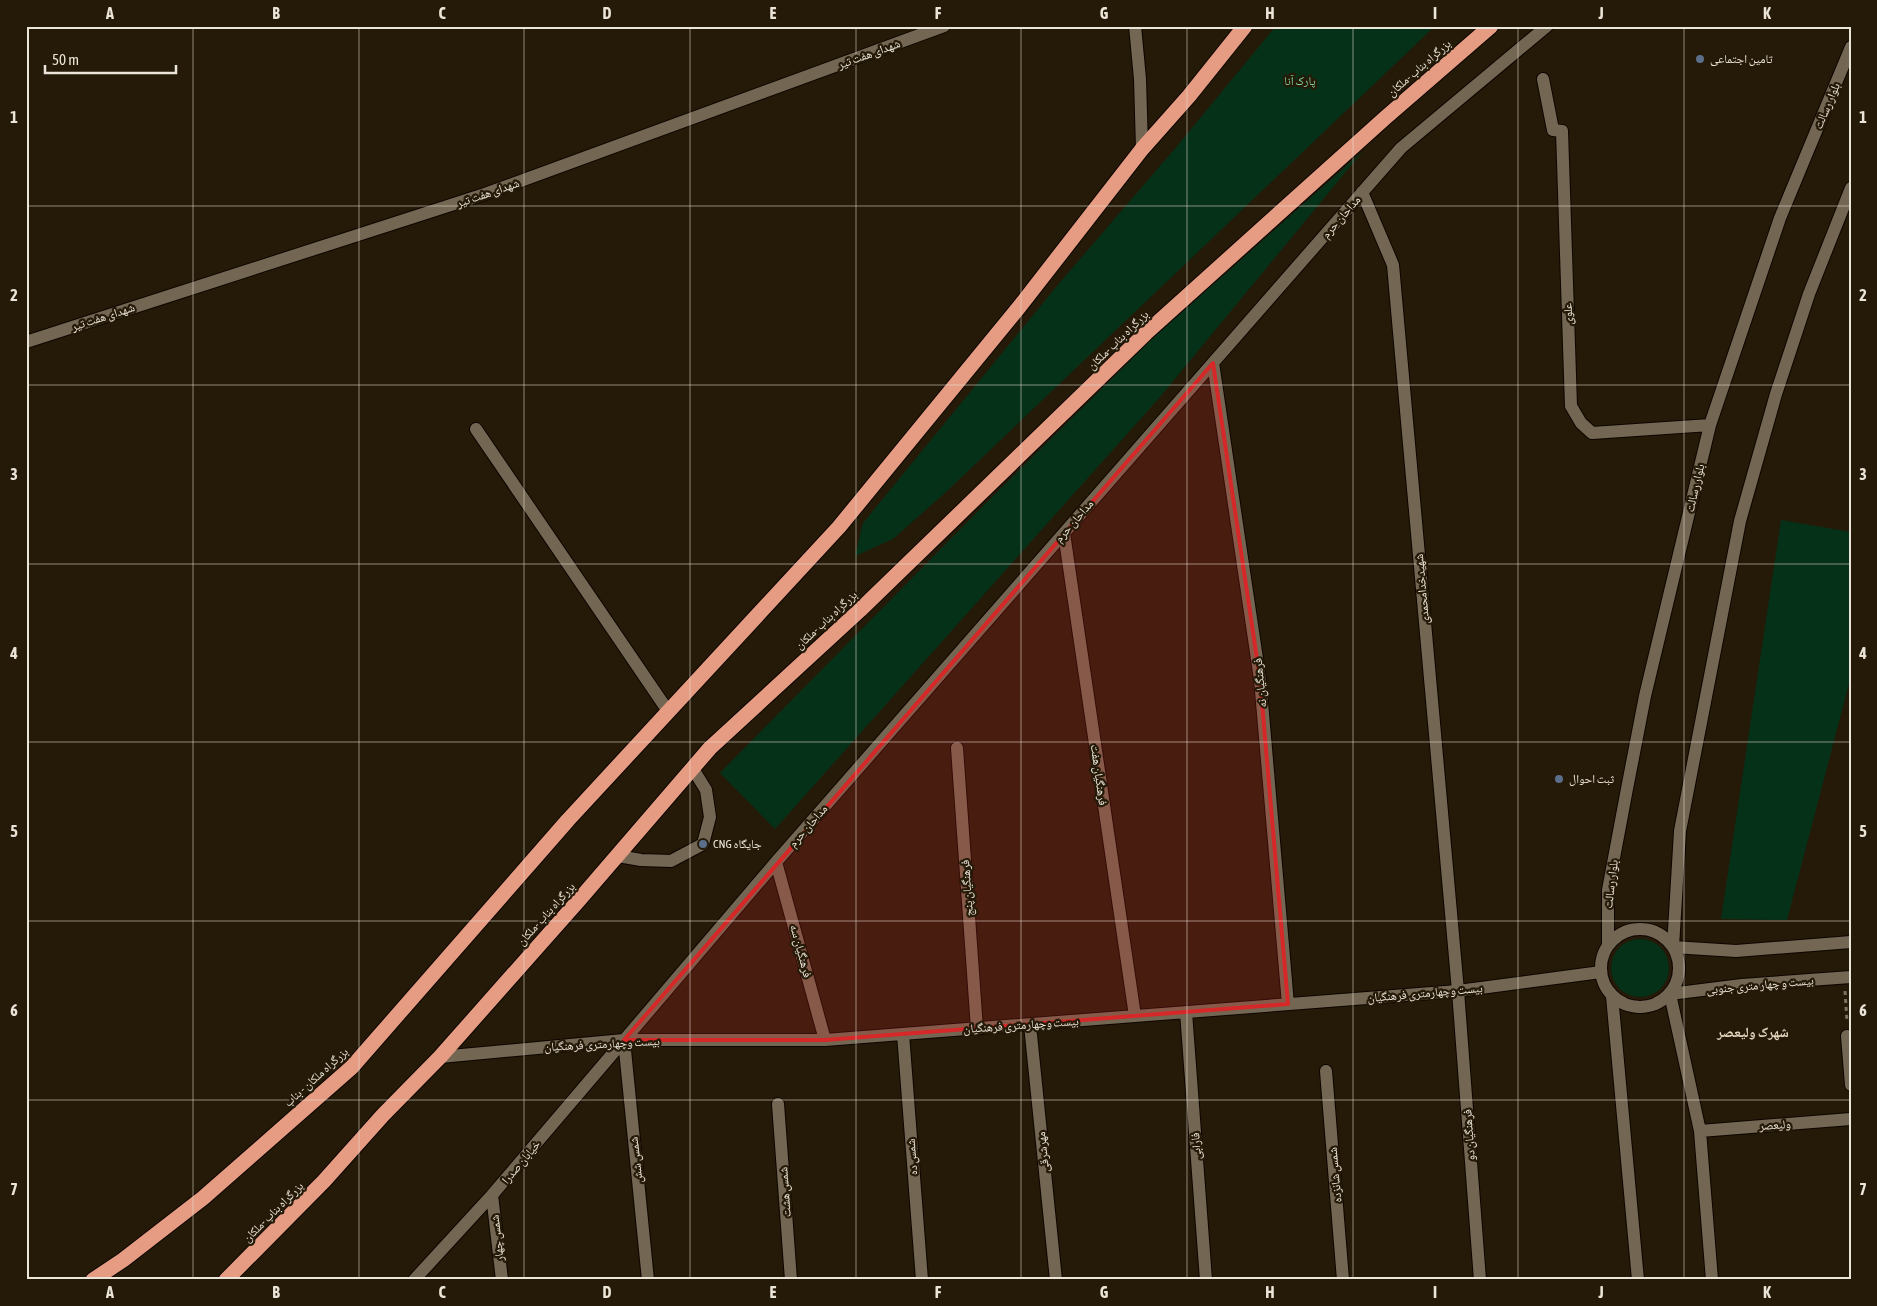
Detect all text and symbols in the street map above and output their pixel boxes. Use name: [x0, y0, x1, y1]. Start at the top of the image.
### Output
text: A: [105, 4, 114, 22]
text: B: [272, 4, 280, 22]
text: C: [438, 4, 446, 22]
text: D: [603, 4, 612, 22]
text: E: [770, 4, 777, 22]
text: F: [935, 4, 942, 22]
text: G: [1100, 4, 1109, 22]
text: H: [1265, 4, 1275, 22]
text: I: [1433, 4, 1437, 22]
text: J: [1597, 4, 1604, 22]
text: K: [1763, 4, 1771, 22]
street label: شهدای هفت تیر: [835, 36, 902, 72]
street label: بزرگراه بناب -ملکان: [1384, 37, 1454, 100]
scale bar: [45, 42, 176, 74]
text: 50 m: [52, 51, 79, 68]
place label: تامین اجتماعی: [1710, 52, 1773, 66]
marker: تامین اجتماعی: [1694, 53, 1706, 65]
park label: پارک آنا: [1284, 74, 1316, 88]
street label: بلوار رسالت: [1811, 81, 1843, 131]
text: 1: [10, 108, 18, 126]
text: 1: [1859, 108, 1867, 126]
street label: شهدای هفت تیر: [454, 176, 521, 211]
street label: مداحان حرم: [1319, 193, 1364, 242]
text: 2: [10, 286, 18, 304]
text: 2: [1859, 286, 1867, 304]
street label: شهدای هفت تیر: [69, 300, 136, 334]
street label: علوی: [1561, 303, 1575, 325]
street label: بزرگراه بناب -ملکان: [1084, 307, 1152, 373]
street label: بلوار رسالت: [1683, 463, 1708, 513]
text: 3: [10, 465, 18, 483]
text: 3: [1859, 465, 1867, 483]
street label: مداحان حرم: [1052, 497, 1097, 546]
street label: شهیدخدامحمدی: [1412, 553, 1432, 625]
street label: بزرگراه بناب -ملکان: [792, 588, 860, 653]
text: 4: [9, 644, 18, 662]
text: 4: [1858, 644, 1867, 662]
street label: فرهنگیان نه: [1250, 658, 1270, 708]
street label: فرهنگیان هفت: [1088, 744, 1110, 806]
place label: ثبت احوال: [1569, 772, 1615, 786]
marker: ثبت احوال: [1553, 773, 1565, 785]
street label: مداحان حرم: [786, 802, 831, 851]
text: 5: [10, 822, 18, 840]
text: 5: [1859, 822, 1867, 840]
place label: CNG جایگاه: [713, 837, 762, 851]
marker: CNG جایگاه: [697, 838, 709, 850]
street label: فرهنگیان پنج: [958, 859, 976, 917]
street label: بلوار رسالت: [1601, 859, 1621, 909]
street label: بزرگراه بناب -ملکان: [514, 880, 578, 949]
street label: فرهنگیان سه: [787, 923, 815, 979]
street label: بیست و چهار متری جنوبی: [1706, 973, 1814, 997]
street label: بیست وچهارمتری فرهنگیان: [1367, 981, 1483, 1005]
text: 6: [10, 1001, 18, 1019]
text: 6: [1859, 1001, 1867, 1019]
street label: بیست وچهارمتری فرهنگیان: [963, 1014, 1079, 1036]
district label: شهرک ولیعصر: [1716, 1024, 1789, 1041]
street label: بیست وچهارمتری فرهنگیان: [544, 1034, 660, 1054]
street label: بزرگراه ملکان - بناب: [281, 1045, 351, 1110]
street label: فرهنگیان دو: [1460, 1109, 1478, 1161]
street label: ولیعصر: [1758, 1117, 1791, 1133]
street label: مهرشرقی: [1034, 1131, 1052, 1173]
street label: فارابی: [1188, 1132, 1204, 1160]
street label: شمس شش: [627, 1136, 645, 1184]
street label: خیابان صدرا: [499, 1137, 544, 1187]
street label: شمس ده: [904, 1138, 920, 1176]
street label: شمس شانزده: [1326, 1147, 1344, 1203]
street label: شمس هشت: [776, 1166, 794, 1218]
street label: بزرگراه بناب -ملکان: [240, 1179, 306, 1245]
text: 7: [10, 1180, 18, 1198]
text: 7: [1859, 1180, 1867, 1198]
street label: شمس چهار: [488, 1214, 507, 1263]
text: A: [105, 1283, 114, 1301]
text: B: [272, 1283, 280, 1301]
text: C: [438, 1283, 446, 1301]
text: D: [603, 1283, 612, 1301]
text: E: [770, 1283, 777, 1301]
text: F: [935, 1283, 942, 1301]
text: G: [1100, 1283, 1109, 1301]
text: H: [1265, 1283, 1275, 1301]
text: I: [1433, 1283, 1437, 1301]
text: J: [1597, 1283, 1604, 1301]
text: K: [1763, 1283, 1771, 1301]

